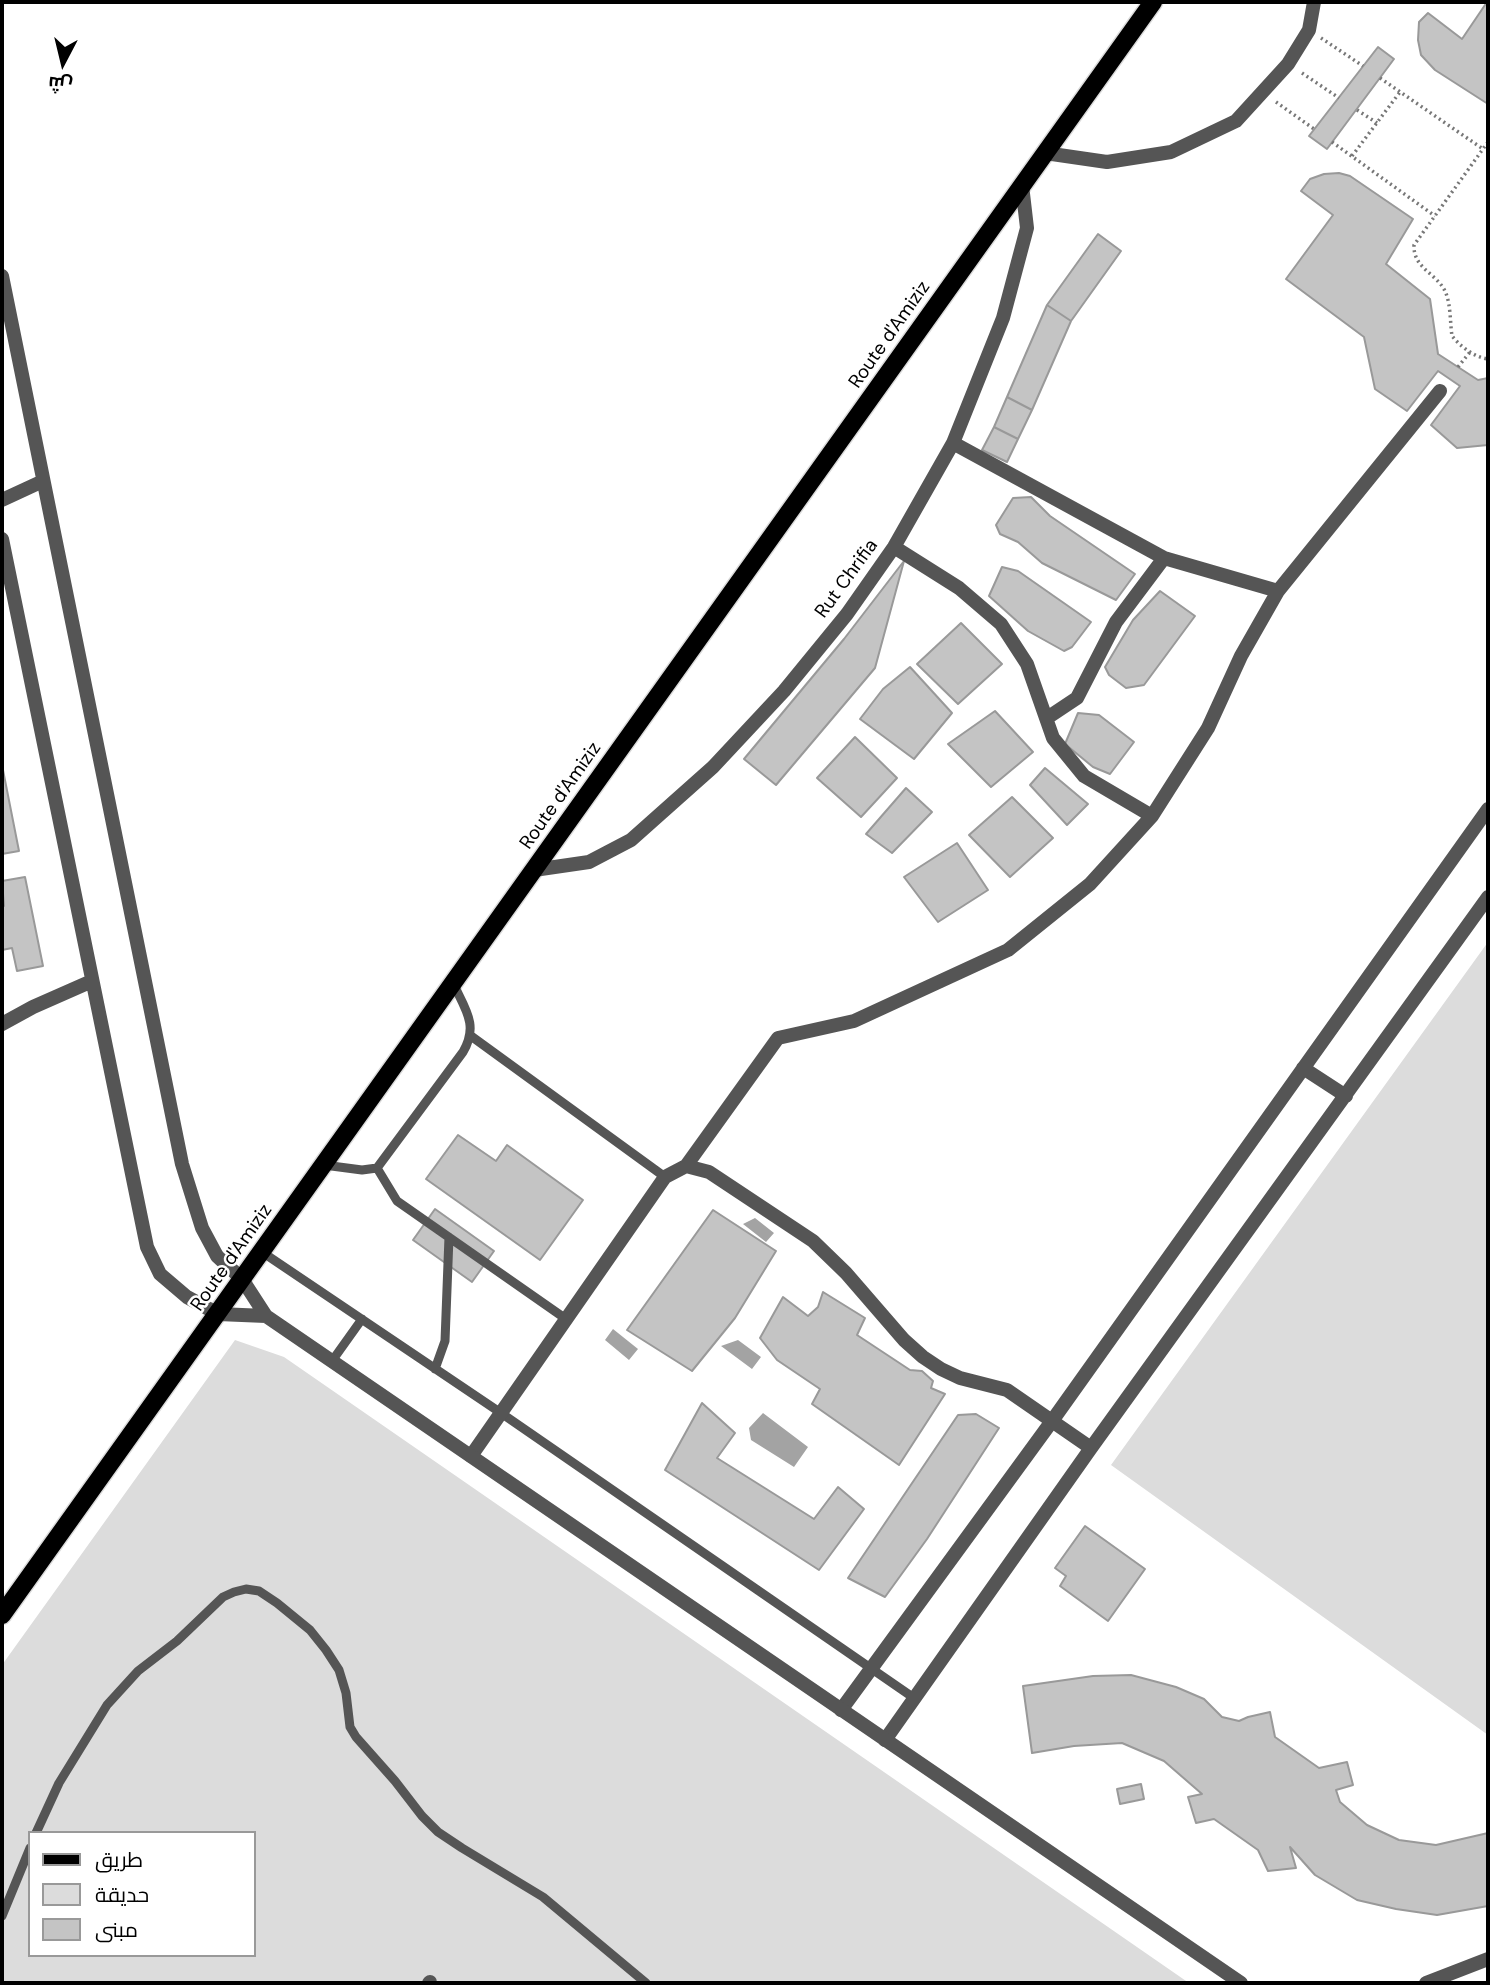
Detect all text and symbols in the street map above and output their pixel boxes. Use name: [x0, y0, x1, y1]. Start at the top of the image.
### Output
north arrow: [28, 28, 98, 98]
text: ش: [47, 70, 74, 98]
street label: Route d'Amiziz: [845, 277, 935, 393]
street label: Rut Chrifia: [811, 535, 883, 623]
street label: Route d'Amiziz: [516, 738, 606, 854]
street label: Route d'Amiziz: [187, 1200, 277, 1316]
legend: [28, 1831, 256, 1957]
text: طريق: [95, 1846, 143, 1874]
text: حديقة: [95, 1881, 149, 1909]
text: مبنى: [95, 1916, 138, 1944]

